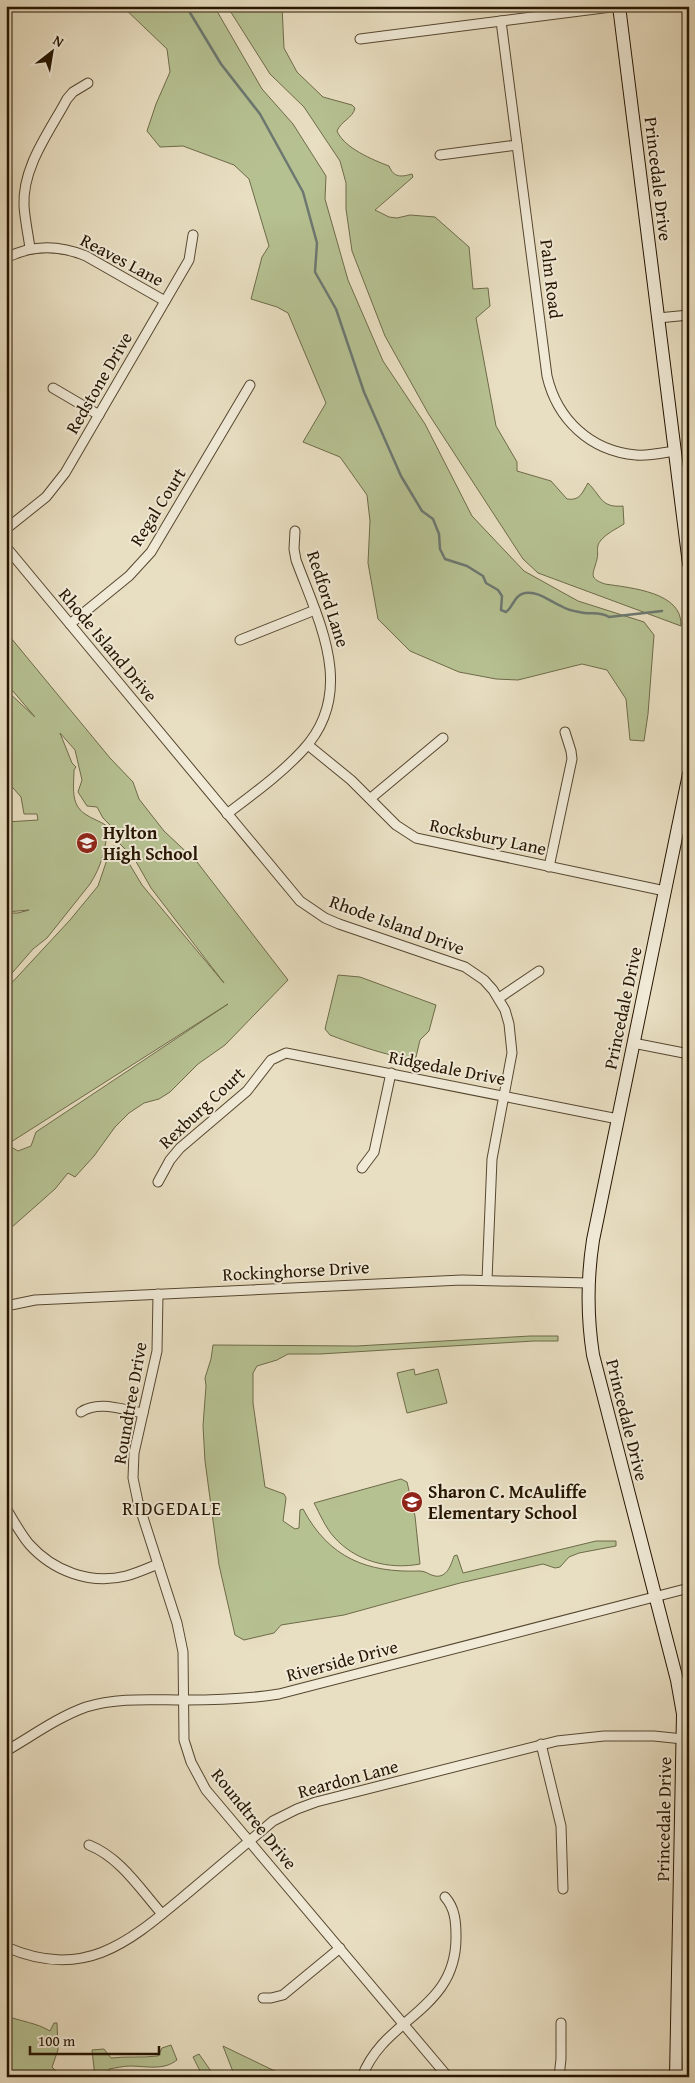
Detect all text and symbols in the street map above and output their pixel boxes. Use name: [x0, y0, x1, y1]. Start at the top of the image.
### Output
north arrow: [28, 28, 78, 78]
text: N: [50, 30, 68, 52]
street label: Princedale Drive: [638, 115, 679, 242]
street label: Reaves Lane: [76, 226, 169, 293]
street label: Palm Road: [533, 238, 570, 320]
street label: Redstone Drive: [58, 327, 139, 439]
street label: Regal Court: [123, 462, 193, 551]
street label: Redford Lane: [300, 547, 357, 651]
street label: Rhode Island Drive: [52, 582, 164, 708]
street label: Rocksbury Lane: [427, 811, 549, 862]
place label: Hylton High School: [103, 819, 198, 867]
school or university icon: Hylton High School: [75, 831, 99, 855]
street label: Rhode Island Drive: [326, 888, 468, 961]
street label: Princedale Drive: [596, 944, 649, 1072]
street label: Ridgedale Drive: [386, 1043, 508, 1092]
street label: Rexburg Court: [152, 1060, 251, 1155]
street label: Rockinghorse Drive: [222, 1253, 370, 1288]
street label: Roundtree Drive: [105, 1340, 154, 1466]
street label: Princedale Drive: [599, 1356, 656, 1484]
place label: Sharon C. McAuliffe Elementary School: [428, 1478, 587, 1526]
school or university icon: Sharon C. McAuliffe Elementary School: [400, 1490, 424, 1514]
district label: RIDGEDALE: [122, 1494, 222, 1522]
street label: Riverside Drive: [283, 1633, 401, 1688]
street label: Reardon Lane: [295, 1752, 401, 1805]
street label: Princedale Drive: [649, 1756, 678, 1882]
street label: Roundtree Drive: [205, 1762, 304, 1875]
scale bar: [30, 2023, 159, 2055]
text: 100 m: [38, 2030, 76, 2051]

